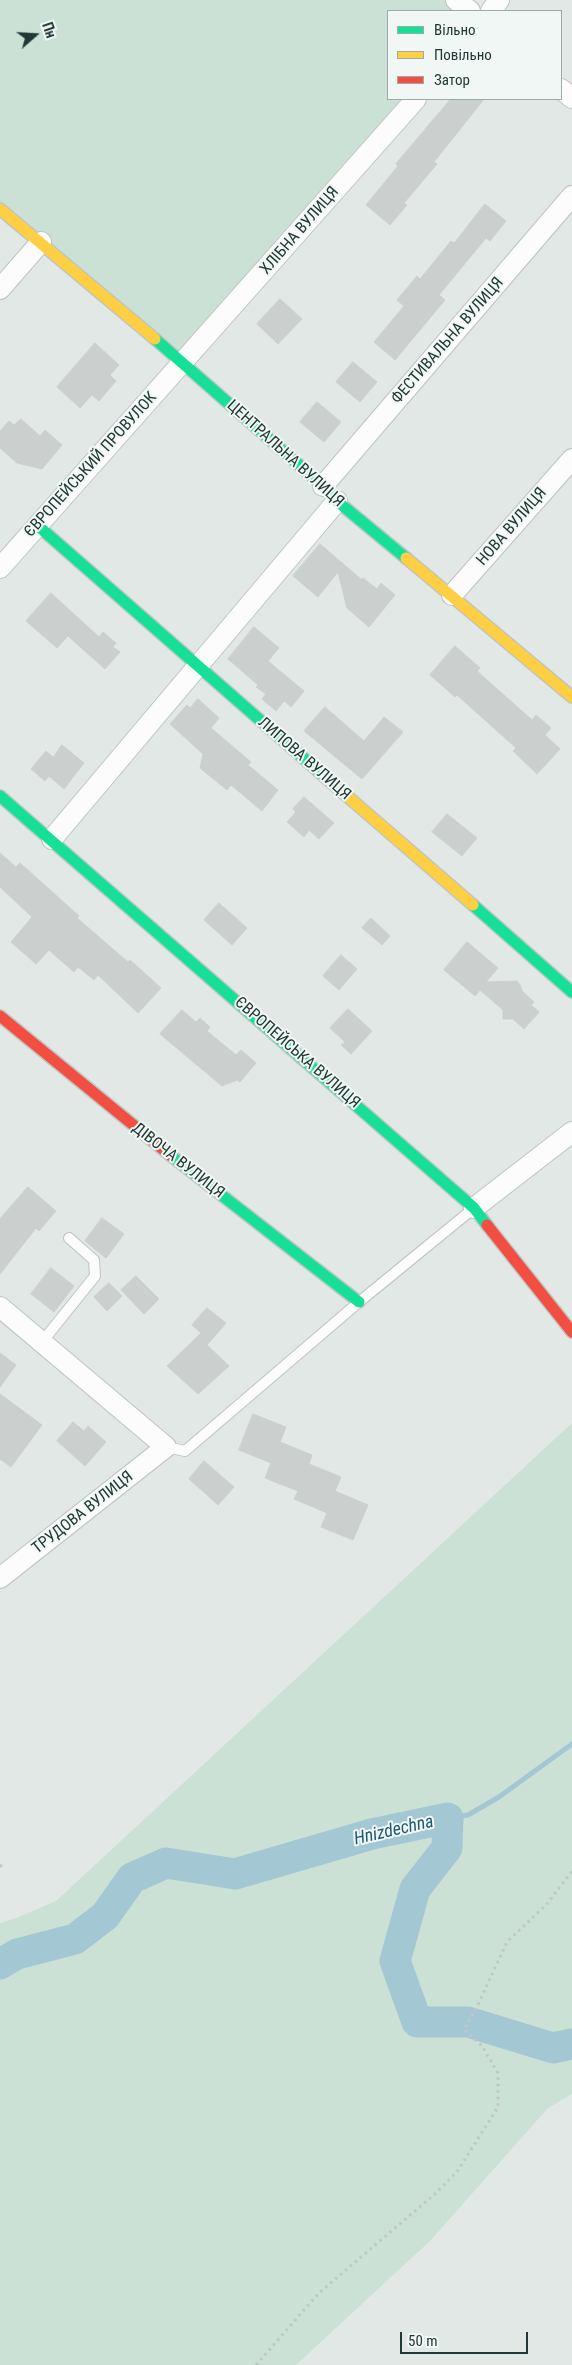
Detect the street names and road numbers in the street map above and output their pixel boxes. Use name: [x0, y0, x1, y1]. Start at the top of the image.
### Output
street label: ХЛІБНА ВУЛИЦЯ: [256, 183, 344, 279]
street label: ФЕСТИВАЛЬНА ВУЛИЦЯ: [388, 274, 508, 408]
street label: ЄВРОПЕЙСЬКИЙ ПРОВУЛОК: [21, 388, 161, 542]
street label: ЦЕНТРАЛЬНА ВУЛИЦЯ: [222, 396, 348, 512]
street label: НОВА ВУЛИЦЯ: [473, 484, 551, 570]
street label: ЛИПОВА ВУЛИЦЯ: [254, 713, 354, 805]
street label: ЄВРОПЕЙСЬКА ВУЛИЦЯ: [230, 993, 364, 1113]
street label: ДІВОЧА ВУЛИЦЯ: [128, 1119, 228, 1203]
street label: ТРУДОВА ВУЛИЦЯ: [29, 1468, 137, 1558]

